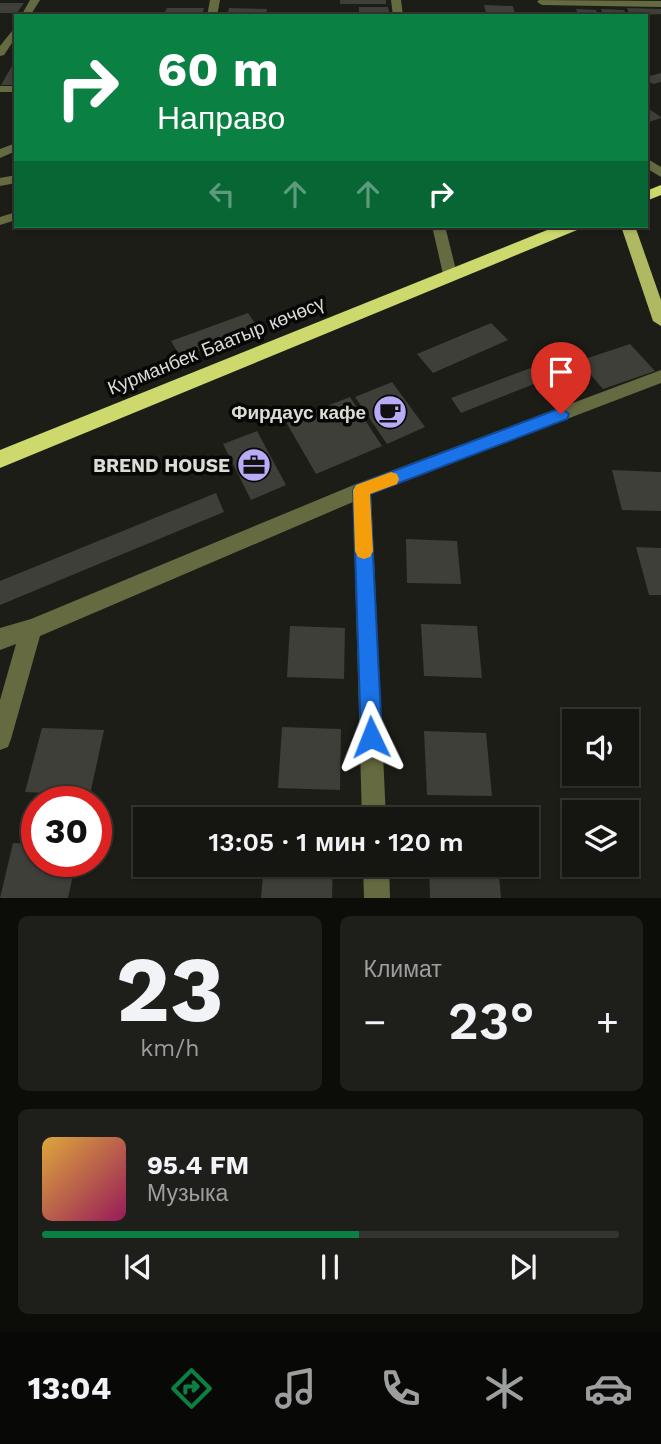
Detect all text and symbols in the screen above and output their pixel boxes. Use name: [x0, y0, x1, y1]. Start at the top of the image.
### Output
text: 60 m: [157, 40, 279, 98]
icon: right: [42, 42, 133, 133]
text: Направо: [157, 99, 285, 137]
icon: left: [203, 175, 241, 213]
icon: ahead: [276, 175, 314, 213]
icon: ahead: [349, 175, 387, 213]
icon: right: [422, 175, 460, 213]
street label: Курманбек Баатыр көчөсү: [104, 291, 329, 400]
pin: [531, 342, 591, 414]
icon: arrive: [542, 353, 580, 391]
cafe icon: Фирдаус кафе: [371, 393, 409, 431]
place label: Фирдаус кафе: [231, 401, 366, 424]
office icon: BREND HOUSE: [235, 446, 273, 484]
place label: BREND HOUSE: [93, 454, 230, 477]
position arrow: [334, 700, 408, 774]
map controls: [562, 709, 639, 877]
button: sound: [562, 709, 639, 786]
speed limit sign: 30: [21, 786, 112, 877]
button: layers: [562, 800, 639, 877]
text: 13:05 · 1 мин · 120 m: [209, 827, 463, 857]
text: 23: [116, 936, 224, 1043]
text: Климат: [364, 956, 442, 983]
text: 23°: [448, 991, 534, 1052]
text: −: [364, 1000, 386, 1044]
text: +: [596, 1000, 619, 1044]
text: km/h: [140, 1035, 199, 1062]
text: 95.4 FM: [147, 1150, 249, 1180]
text: Музыка: [147, 1180, 228, 1207]
icon: previous: [119, 1248, 157, 1286]
icon: pause: [311, 1248, 349, 1286]
icon: next: [504, 1248, 542, 1286]
icon: directions: [167, 1364, 216, 1413]
icon: music: [271, 1364, 320, 1413]
icon: phone: [376, 1364, 425, 1413]
icon: climate: [480, 1364, 529, 1413]
icon: car: [584, 1364, 633, 1413]
text: 13:04: [28, 1369, 111, 1407]

